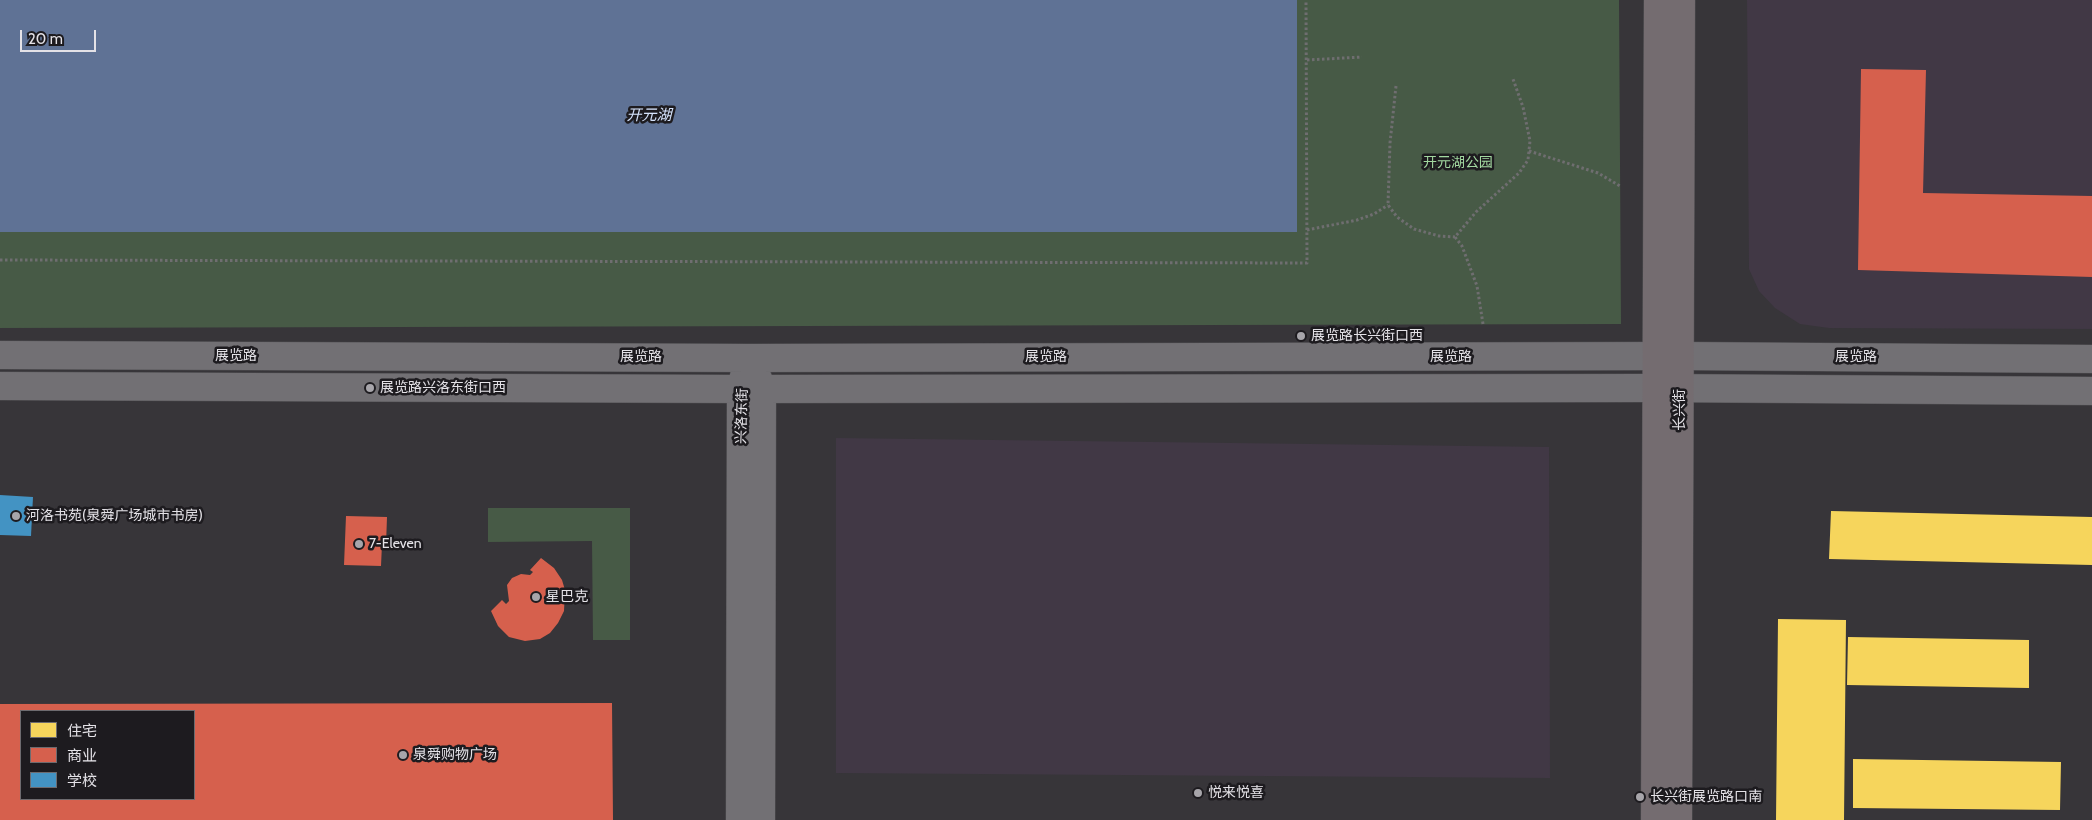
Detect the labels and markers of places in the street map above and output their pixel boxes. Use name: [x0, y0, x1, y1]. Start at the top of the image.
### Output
place label: 展览路长兴街口西: [1311, 328, 1423, 344]
marker: 展览路长兴街口西: [1295, 330, 1307, 342]
place label: 展览路兴洛东街口西: [380, 380, 506, 396]
marker: 展览路兴洛东街口西: [364, 382, 376, 394]
place label: 河洛书苑(泉舜广场城市书房): [26, 508, 203, 524]
marker: 河洛书苑(泉舜广场城市书房): [10, 510, 22, 522]
place label: 7-Eleven: [369, 536, 422, 552]
marker: 7-Eleven: [353, 538, 365, 550]
place label: 星巴克: [546, 589, 588, 605]
marker: 星巴克: [530, 591, 542, 603]
place label: 泉舜购物广场: [413, 747, 497, 763]
marker: 泉舜购物广场: [397, 749, 409, 761]
place label: 悦来悦喜: [1208, 785, 1264, 801]
marker: 悦来悦喜: [1192, 787, 1204, 799]
place label: 长兴街展览路口南: [1650, 789, 1762, 805]
marker: 长兴街展览路口南: [1634, 791, 1646, 803]

